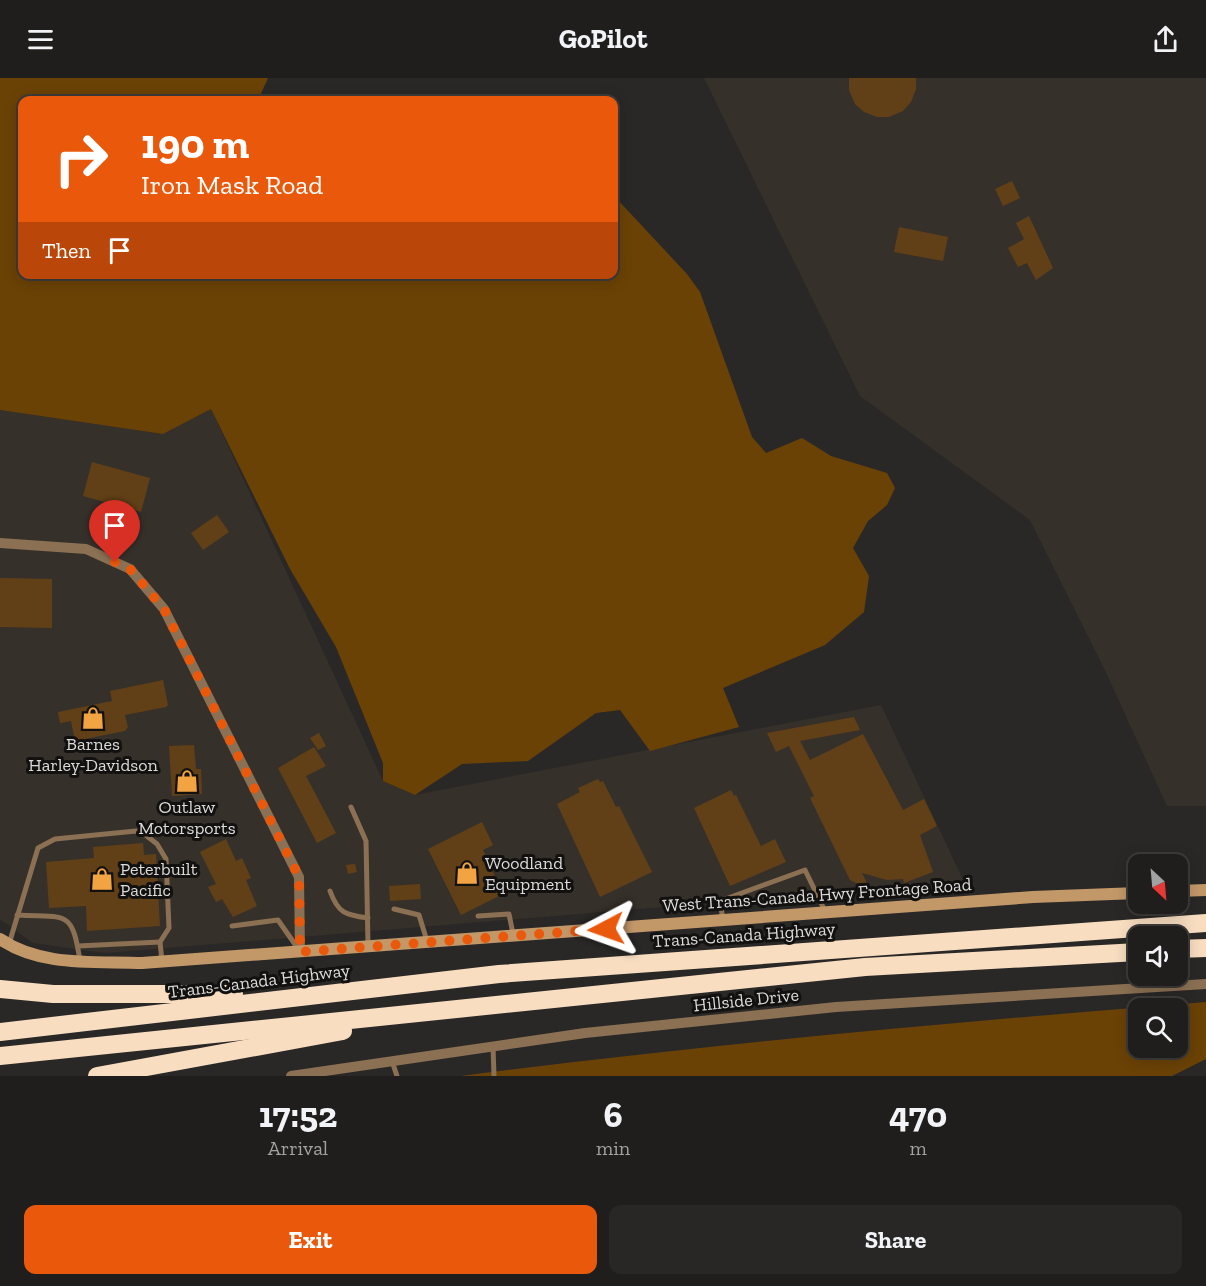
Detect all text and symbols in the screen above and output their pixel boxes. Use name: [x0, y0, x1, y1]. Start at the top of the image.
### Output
icon: menu: [24, 23, 57, 56]
text: GoPilot: [559, 23, 647, 55]
icon: share: [1149, 23, 1182, 56]
text: 190 m: [141, 118, 249, 169]
icon: right: [42, 120, 120, 198]
text: Iron Mask Road: [141, 169, 323, 201]
icon: arrive: [103, 234, 136, 267]
text: Then: [42, 237, 91, 264]
pin: [89, 500, 140, 562]
icon: arrive: [98, 509, 131, 542]
shop icon: Barnes Harley-Davidson: [80, 705, 106, 731]
place label: Barnes Harley-Davidson: [28, 733, 158, 776]
shop icon: Outlaw Motorsports: [174, 768, 200, 794]
place label: Outlaw Motorsports: [138, 796, 236, 839]
place label: Woodland Equipment: [485, 852, 572, 895]
north arrow: [1128, 854, 1188, 914]
map controls: [1128, 854, 1188, 1058]
place label: Peterbuilt Pacific: [120, 858, 198, 901]
shop icon: Woodland Equipment: [454, 860, 480, 886]
shop icon: Peterbuilt Pacific: [89, 866, 115, 892]
street label: West Trans-Canada Hwy Frontage Road: [662, 873, 972, 917]
position arrow: [574, 897, 638, 961]
street label: Trans-Canada Highway: [652, 918, 837, 952]
button: sound: [1128, 926, 1188, 986]
street label: Trans-Canada Highway: [167, 959, 352, 1003]
street label: Hillside Drive: [692, 984, 800, 1016]
button: search: [1128, 998, 1188, 1058]
text: 17:52: [259, 1093, 337, 1136]
text: 6: [604, 1093, 623, 1136]
text: 470: [889, 1093, 947, 1136]
text: Arrival: [268, 1136, 328, 1160]
text: min: [596, 1136, 630, 1160]
text: m: [910, 1136, 927, 1160]
button: Exit: [24, 1205, 597, 1274]
button: Share: [609, 1205, 1182, 1274]

